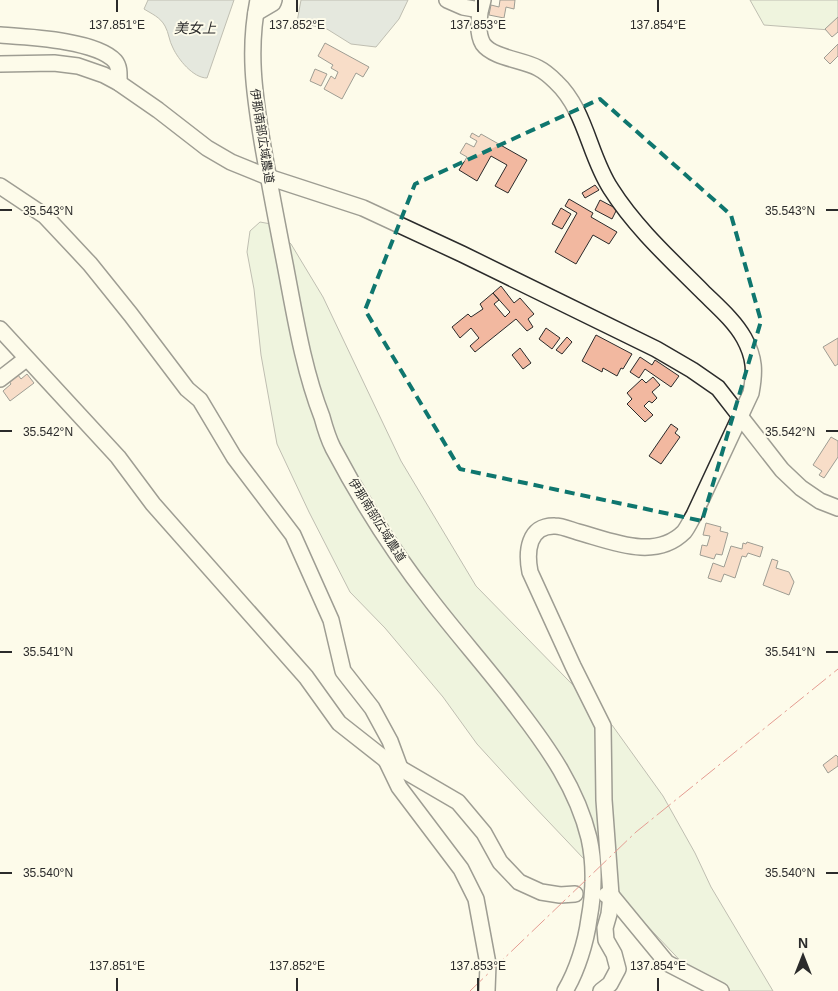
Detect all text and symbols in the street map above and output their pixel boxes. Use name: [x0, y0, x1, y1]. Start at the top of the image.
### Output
text: 137.851°E: [89, 18, 145, 32]
text: 137.852°E: [269, 18, 325, 32]
text: 137.853°E: [450, 18, 506, 32]
text: 137.854°E: [630, 18, 686, 32]
water label: 美女上: [174, 20, 217, 36]
street label: 伊那南部広域農道: [248, 87, 276, 185]
text: 35.543°N: [23, 204, 73, 218]
text: 35.543°N: [765, 204, 815, 218]
text: 35.542°N: [23, 425, 73, 439]
text: 35.542°N: [765, 425, 815, 439]
street label: 伊那南部広域農道: [346, 476, 408, 564]
text: 35.541°N: [23, 645, 73, 659]
text: 35.541°N: [765, 645, 815, 659]
text: 35.540°N: [23, 866, 73, 880]
text: 35.540°N: [765, 866, 815, 880]
north arrow: [778, 931, 828, 981]
text: N: [798, 935, 808, 951]
text: 137.851°E: [89, 959, 145, 973]
text: 137.852°E: [269, 959, 325, 973]
text: 137.853°E: [450, 959, 506, 973]
text: 137.854°E: [630, 959, 686, 973]

